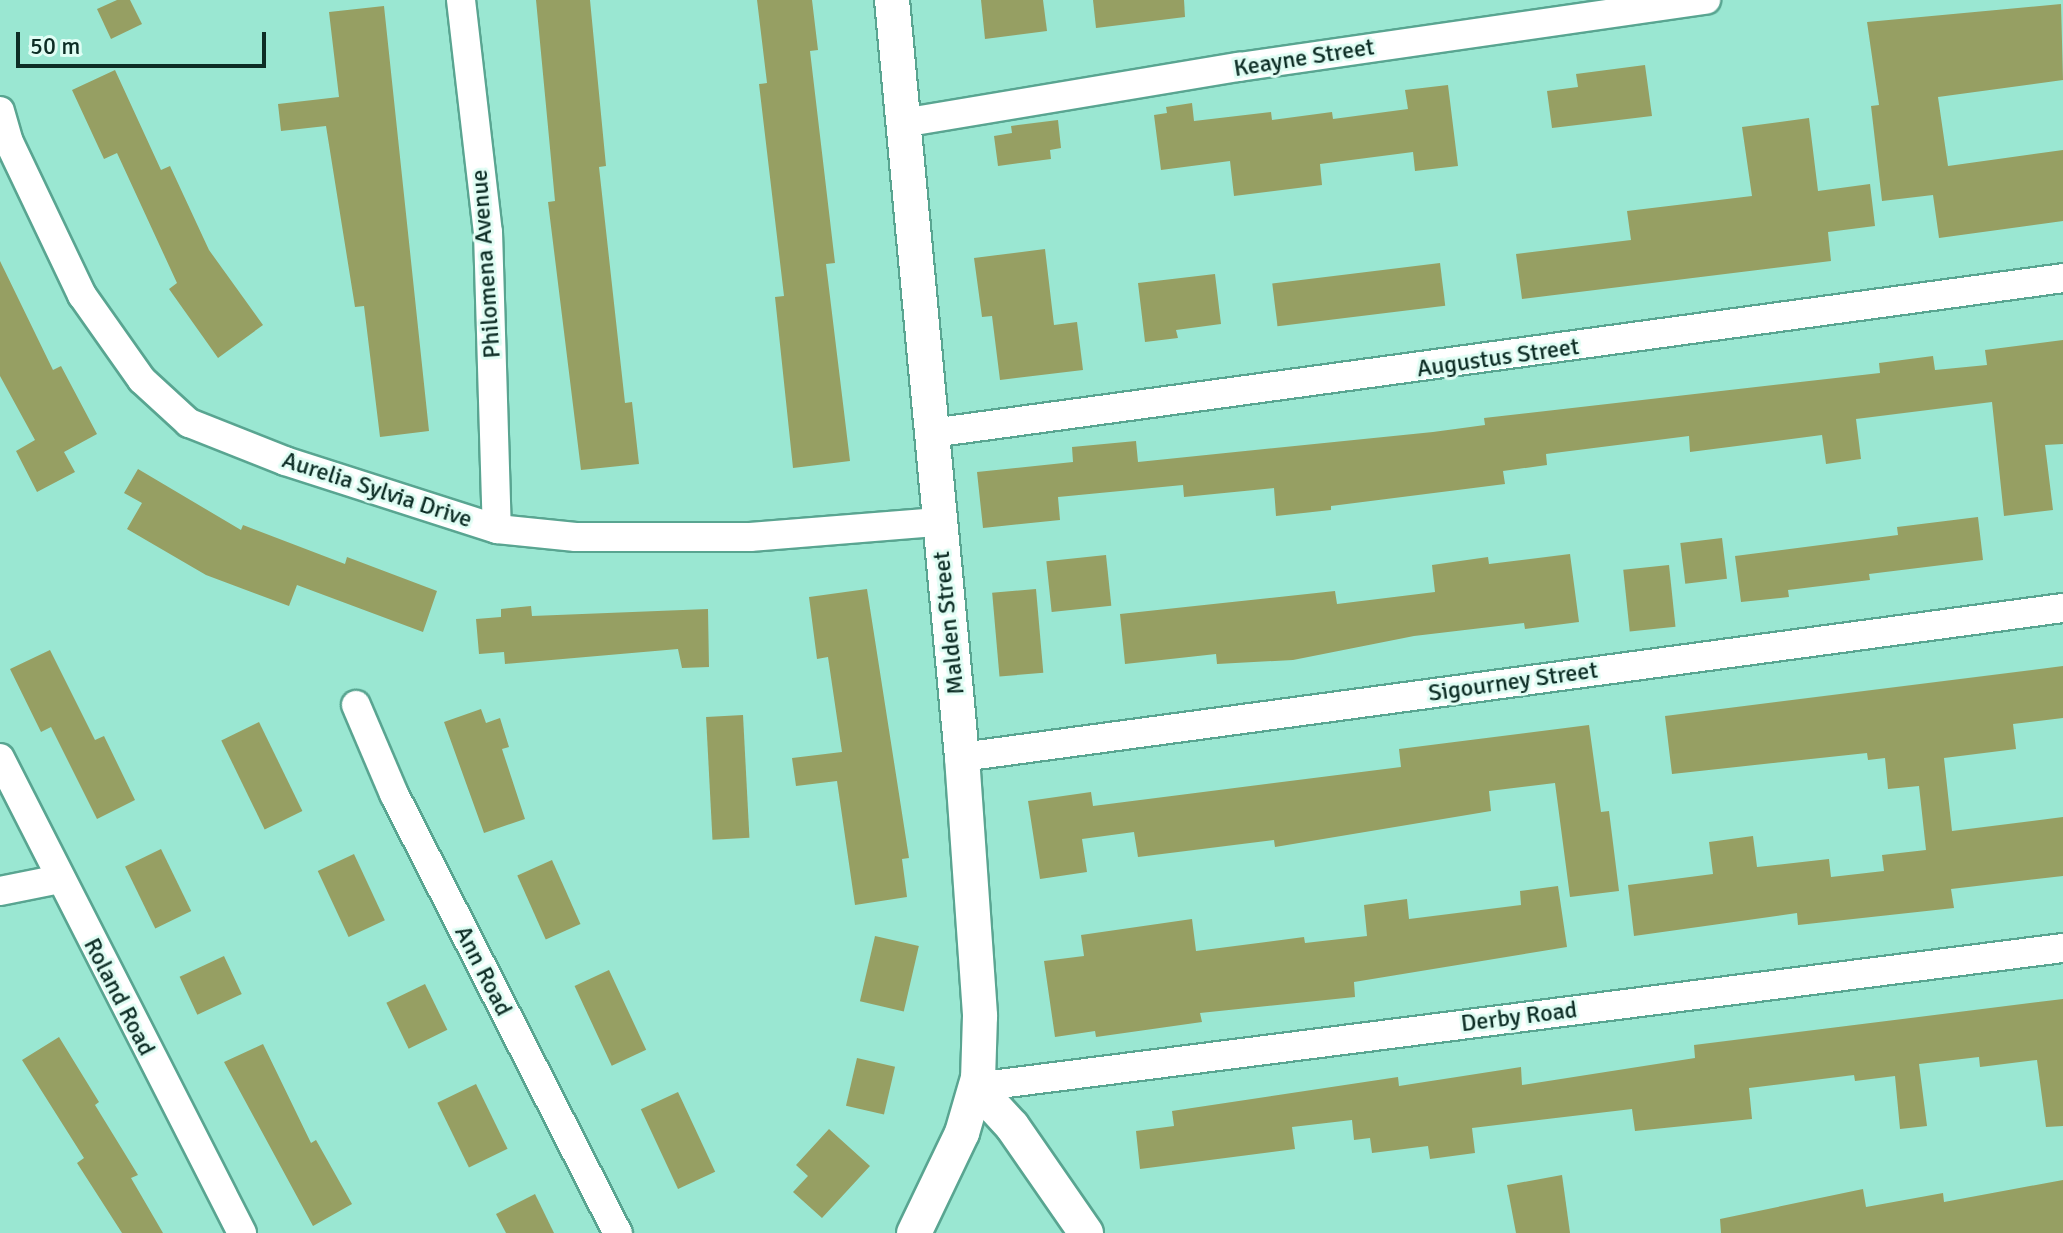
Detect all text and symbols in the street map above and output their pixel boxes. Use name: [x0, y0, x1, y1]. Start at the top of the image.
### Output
scale bar: [20, 16, 270, 66]
text: 50 m: [30, 31, 80, 61]
street label: Keayne Street: [1232, 33, 1376, 83]
street label: Philomena Avenue: [465, 169, 507, 359]
street label: Augustus Street: [1415, 332, 1581, 384]
street label: Aurelia Sylvia Drive: [278, 446, 476, 534]
street label: Malden Street: [927, 550, 971, 696]
street label: Sigourney Street: [1426, 656, 1600, 708]
street label: Ann Road: [448, 921, 518, 1021]
street label: Roland Road: [77, 933, 161, 1061]
street label: Derby Road: [1459, 996, 1579, 1038]

